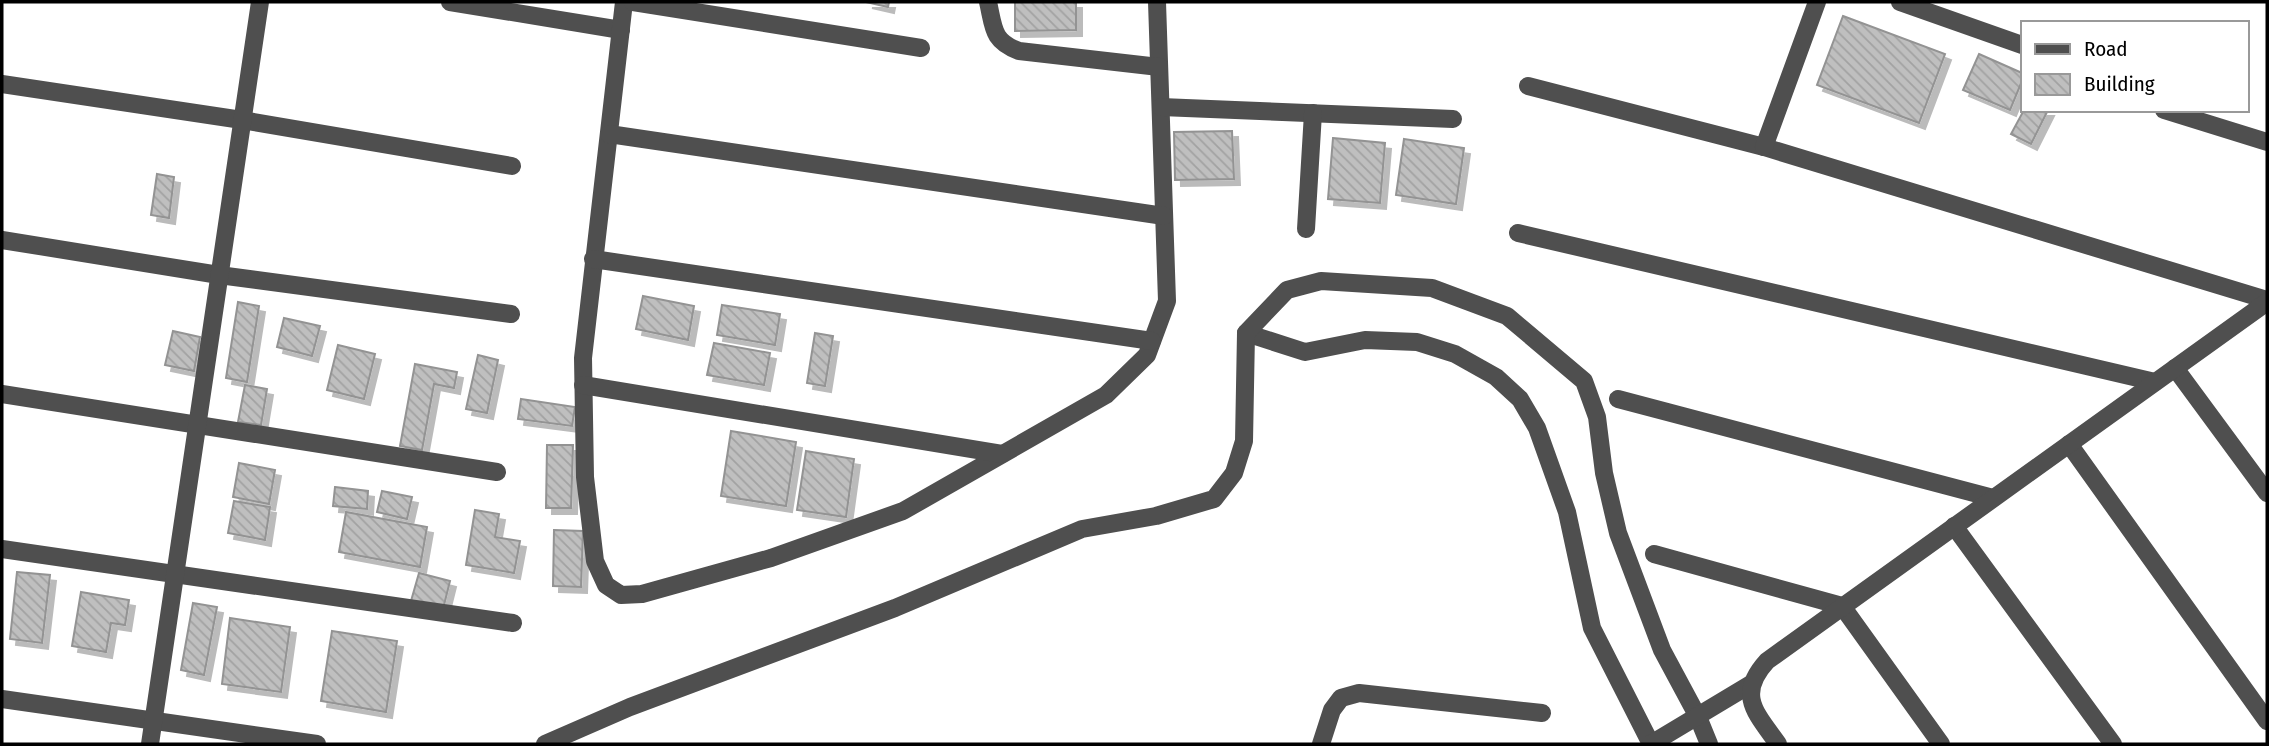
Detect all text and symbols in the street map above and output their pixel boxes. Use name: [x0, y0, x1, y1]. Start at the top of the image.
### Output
legend: [2021, 21, 2248, 112]
text: Road: [2084, 36, 2128, 62]
text: Building: [2084, 71, 2155, 97]

